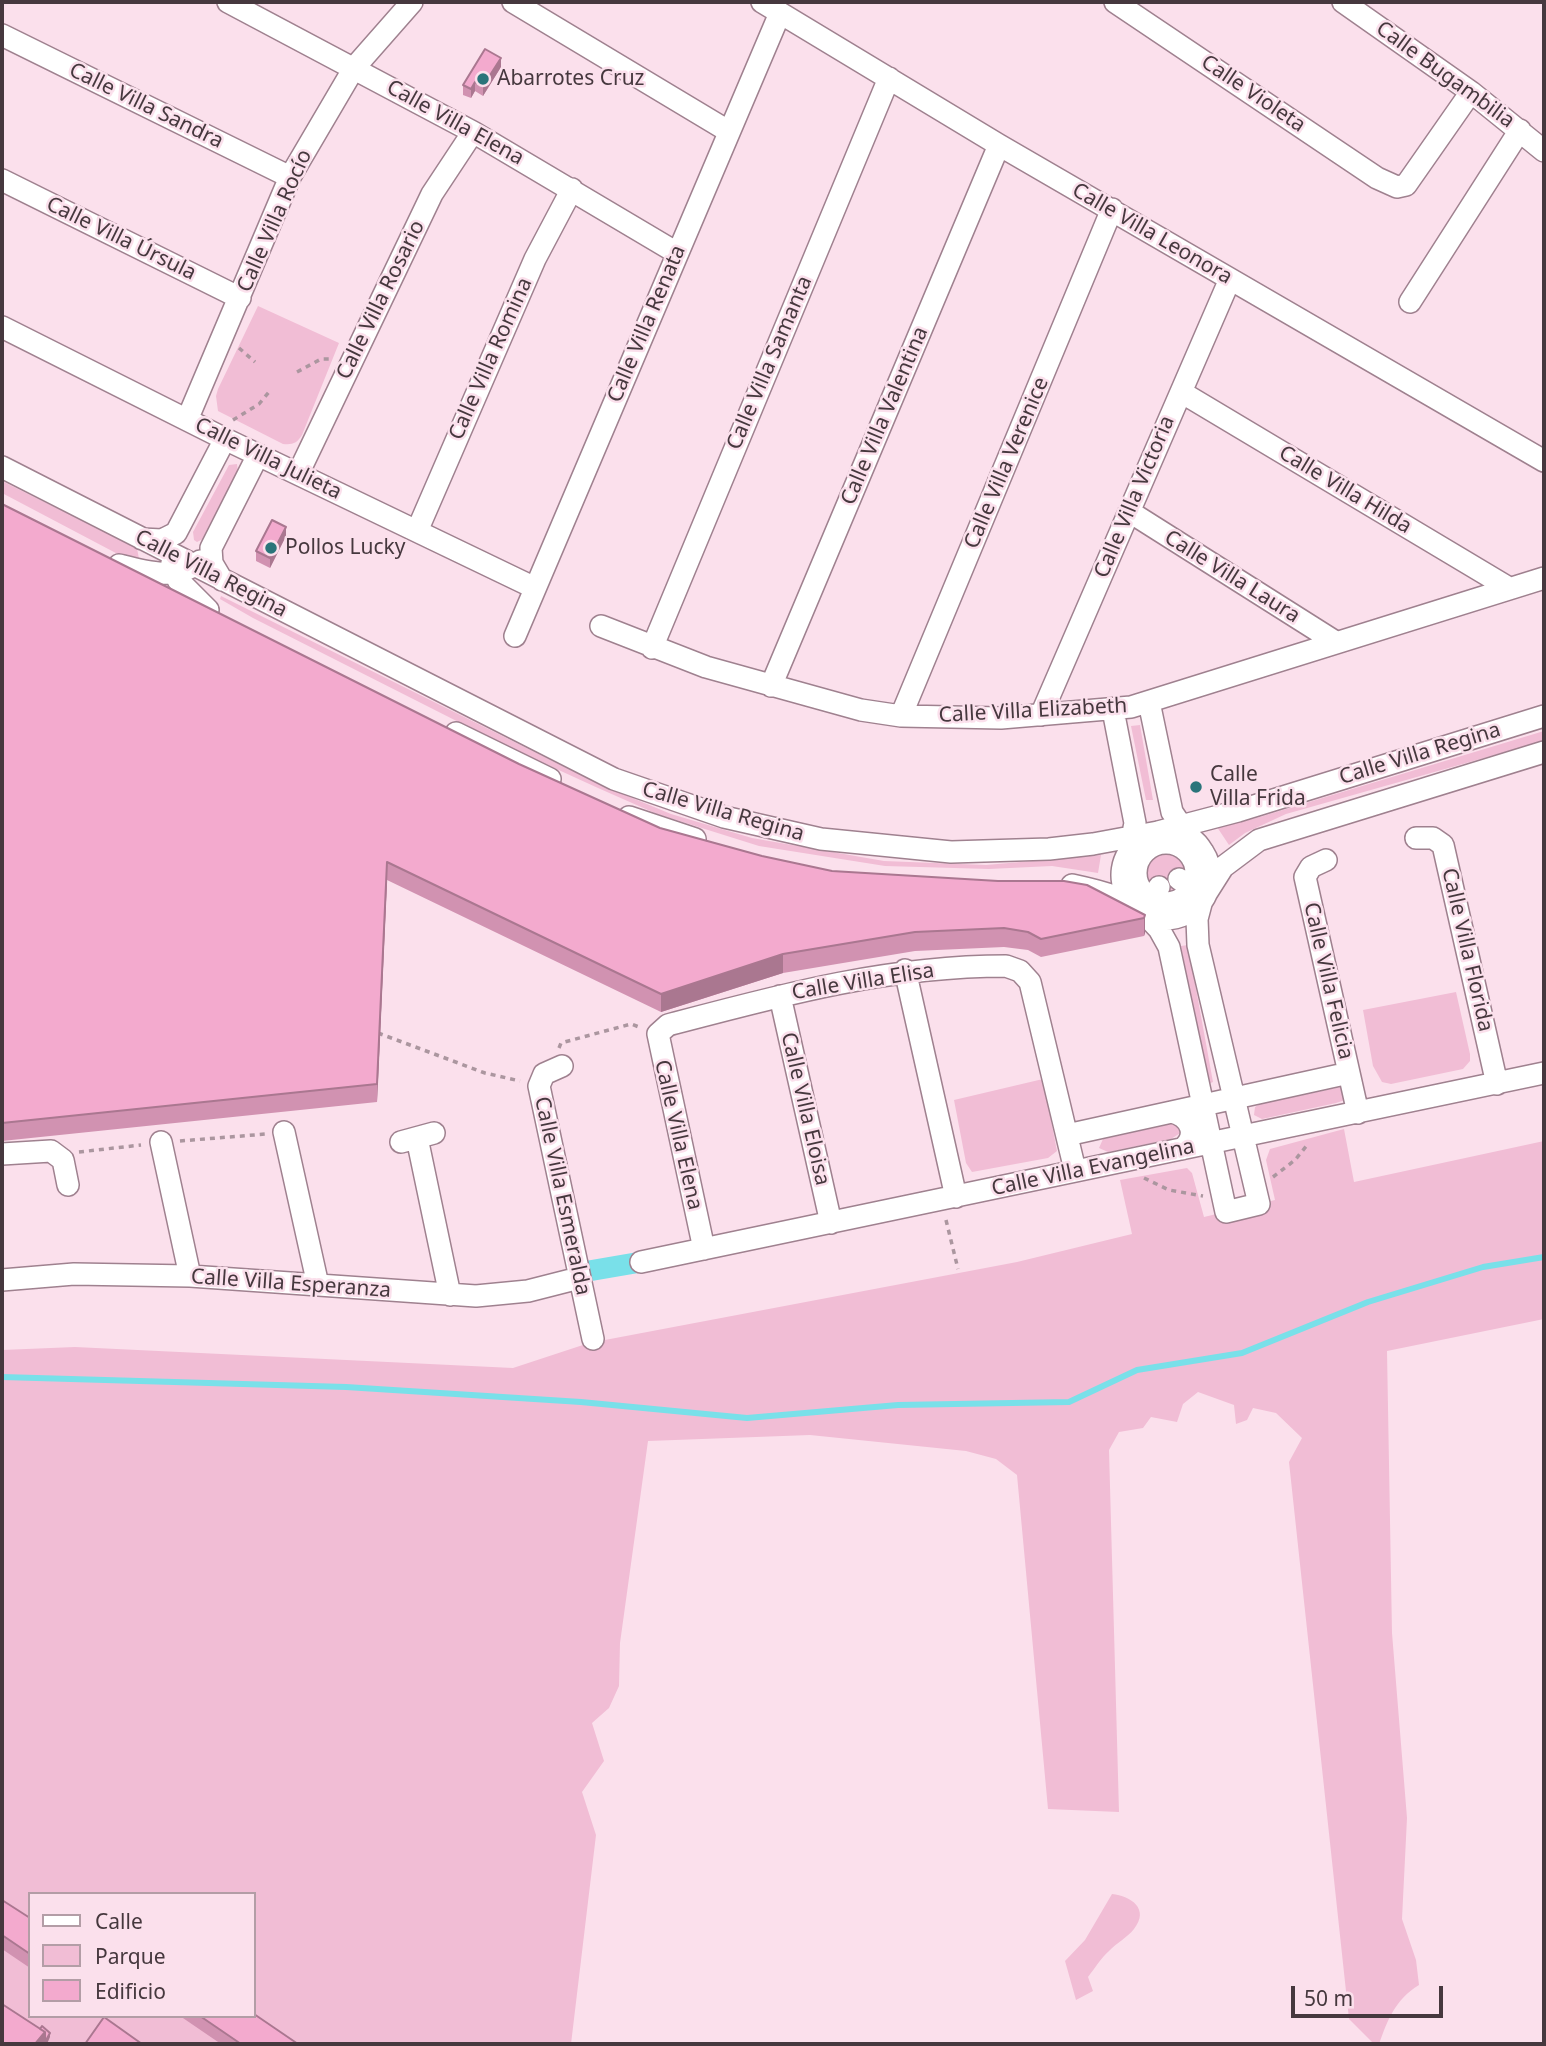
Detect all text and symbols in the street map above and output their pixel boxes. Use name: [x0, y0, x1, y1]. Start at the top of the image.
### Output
street label: Calle Bugambilia: [1371, 16, 1519, 134]
street label: Calle Violeta: [1196, 50, 1310, 138]
street label: Calle Villa Sandra: [65, 58, 227, 154]
place label: Abarrotes Cruz: [497, 66, 644, 92]
marker: Abarrotes Cruz: [475, 71, 491, 87]
street label: Calle Villa Elena: [382, 75, 528, 171]
street label: Calle Villa Rocío: [232, 146, 318, 296]
street label: Calle Villa Leonora: [1068, 178, 1236, 290]
street label: Calle Villa Úrsula: [42, 192, 200, 286]
street label: Calle Villa Rosario: [332, 216, 430, 384]
street label: Calle Villa Renata: [603, 242, 691, 406]
street label: Calle Villa Samanta: [722, 272, 818, 454]
street label: Calle Villa Romina: [444, 274, 538, 444]
street label: Calle Villa Valentina: [836, 323, 934, 509]
street label: Calle Villa Verenice: [960, 374, 1054, 552]
street label: Calle Villa Victoria: [1089, 412, 1181, 582]
street label: Calle Villa Julieta: [191, 413, 345, 505]
street label: Calle Villa Hilda: [1274, 440, 1416, 540]
street label: Calle Villa Regina: [131, 525, 291, 623]
street label: Calle Villa Laura: [1160, 525, 1304, 629]
place label: Pollos Lucky: [285, 535, 405, 561]
marker: Pollos Lucky: [263, 540, 279, 556]
street label: Calle Villa Elizabeth: [938, 693, 1128, 729]
street label: Calle Villa Regina: [1336, 717, 1504, 791]
place label: Calle Villa Frida: [1210, 762, 1306, 812]
street label: Calle Villa Regina: [639, 777, 807, 847]
marker: Calle Villa Frida: [1188, 779, 1204, 795]
street label: Calle Villa Florida: [1436, 866, 1498, 1034]
street label: Calle Villa Felicia: [1298, 900, 1358, 1062]
street label: Calle Villa Elisa: [790, 958, 936, 1006]
street label: Calle Villa Eloisa: [775, 1030, 835, 1188]
street label: Calle Villa Elena: [649, 1058, 707, 1212]
street label: Calle Villa Esmeralda: [529, 1094, 595, 1298]
street label: Calle Villa Evangelina: [989, 1134, 1197, 1202]
street label: Calle Villa Esperanza: [190, 1264, 392, 1304]
legend: [28, 1892, 256, 2018]
text: Calle: [95, 1907, 143, 1935]
text: Parque: [95, 1942, 165, 1970]
scale bar: [1294, 1972, 1446, 2016]
text: Edificio: [95, 1977, 166, 2005]
text: 50 m: [1304, 1984, 1353, 2012]

